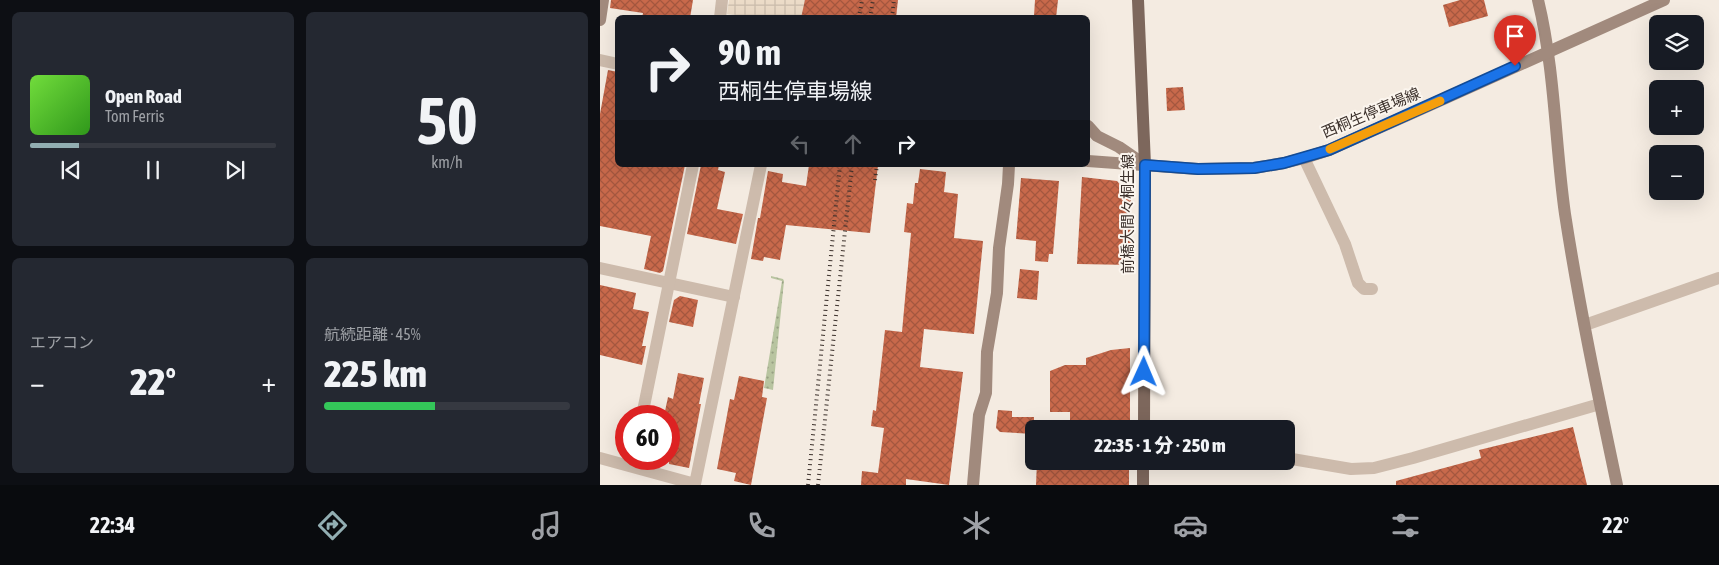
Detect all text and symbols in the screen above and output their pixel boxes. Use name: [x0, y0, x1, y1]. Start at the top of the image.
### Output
pin: [1494, 15, 1536, 66]
map controls: [1649, 15, 1704, 200]
button: layers: [1649, 15, 1704, 70]
icon: arrive: [1501, 22, 1529, 50]
text: 90 m: [718, 32, 781, 72]
icon: right: [635, 35, 700, 100]
text: 西桐生停車場線: [718, 78, 872, 104]
button: +: [1649, 80, 1704, 135]
text: 50: [416, 83, 478, 158]
street label: 西桐生停車場線: [1319, 84, 1422, 141]
text: Open Road: [105, 85, 182, 107]
text: Tom Ferris: [105, 107, 164, 125]
icon: left: [786, 130, 814, 158]
icon: ahead: [839, 130, 867, 158]
icon: right: [892, 130, 920, 158]
button: −: [1649, 145, 1704, 200]
text: km/h: [431, 153, 463, 171]
street label: 前橋大間々桐生線: [1119, 154, 1136, 274]
icon: previous: [57, 156, 85, 184]
icon: pause: [139, 156, 167, 184]
icon: next: [221, 156, 249, 184]
text: 航続距離 · 45%: [324, 325, 421, 343]
text: エアコン: [30, 333, 94, 351]
position arrow: [1117, 345, 1169, 397]
text: 225 km: [324, 352, 427, 395]
text: 22°: [130, 360, 176, 403]
text: −: [30, 366, 45, 398]
text: +: [261, 366, 276, 398]
speed limit sign: 60: [615, 405, 680, 470]
text: 22:35 · 1 分 · 250 m: [1094, 434, 1226, 456]
icon: directions: [315, 508, 350, 543]
icon: music: [529, 508, 564, 543]
icon: phone: [744, 508, 779, 543]
icon: climate: [959, 508, 994, 543]
icon: car: [1173, 508, 1208, 543]
icon: filters: [1388, 508, 1423, 543]
text: 22:34: [90, 512, 135, 538]
text: 22°: [1602, 512, 1629, 538]

